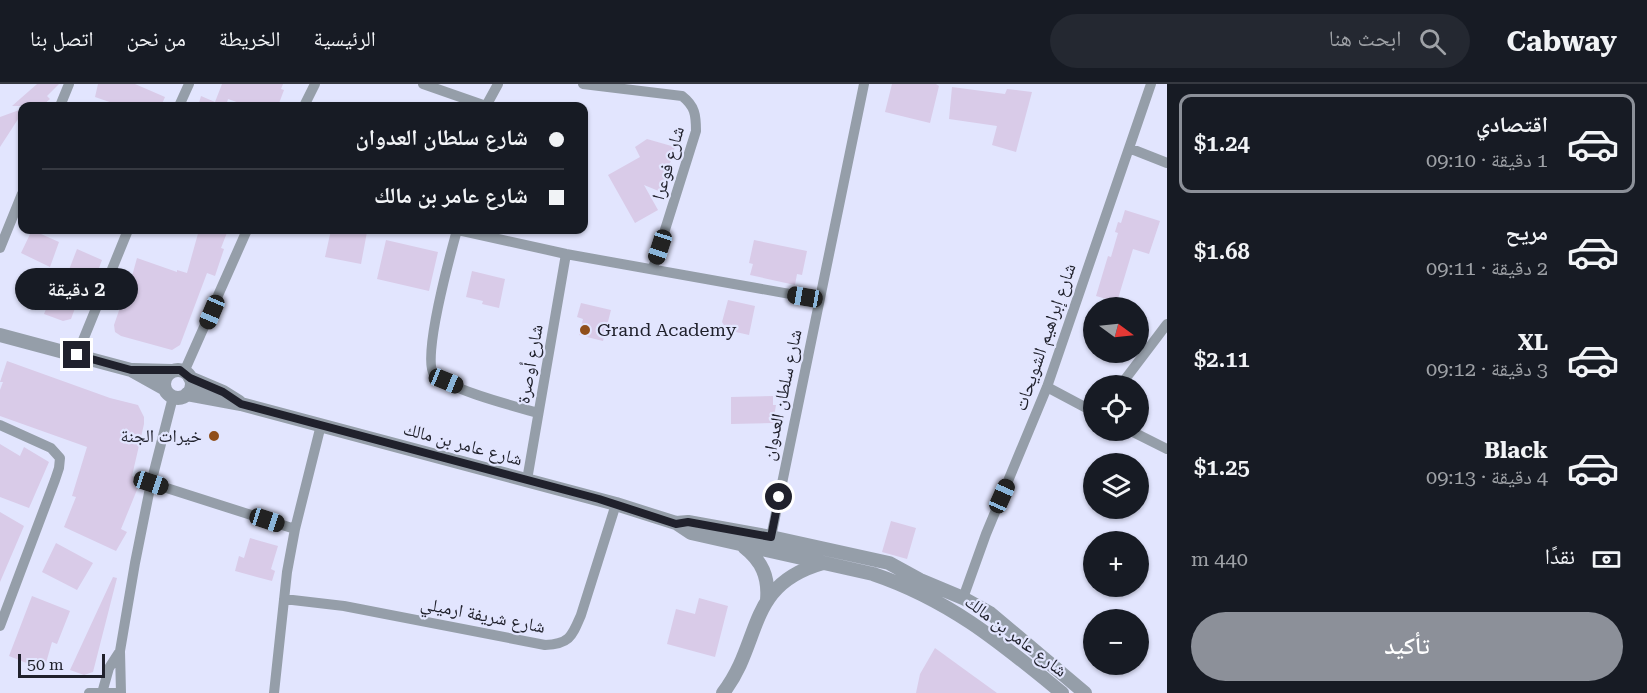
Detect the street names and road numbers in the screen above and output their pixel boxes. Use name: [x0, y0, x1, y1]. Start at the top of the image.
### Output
street label: شارع فوعرا: [647, 124, 689, 202]
street label: شارع إبراهيم الشويحات: [1009, 260, 1081, 414]
street label: شارع أوصرة: [512, 323, 548, 405]
street label: شارع سلطان العدوان: [757, 327, 807, 463]
street label: شارع عامر بن مالك: [401, 418, 525, 470]
street label: شارع عامر بن مالك: [961, 590, 1071, 682]
street label: شارع شريفة ارميلي: [418, 592, 547, 641]

